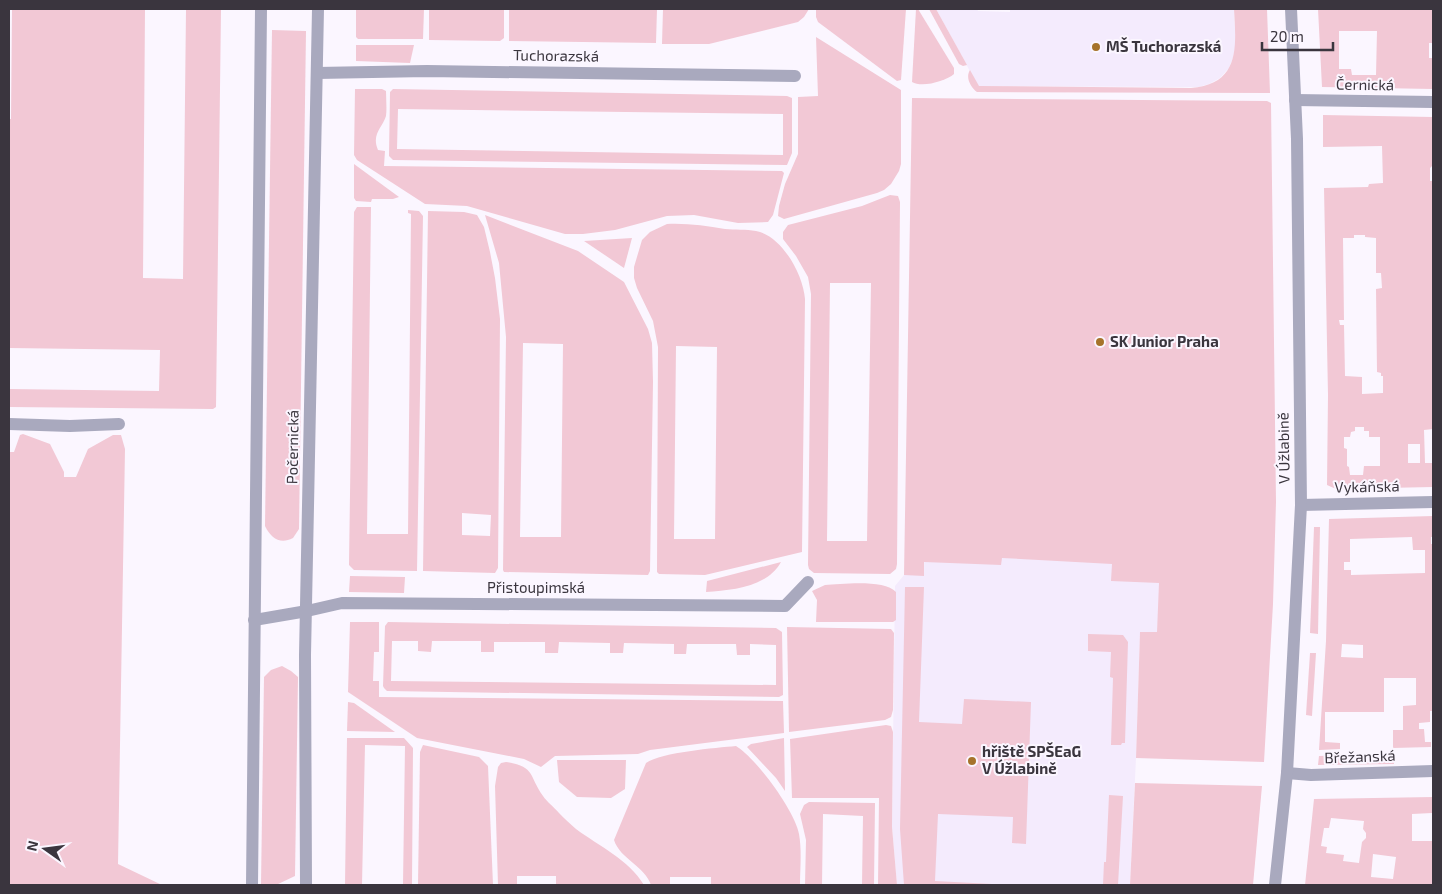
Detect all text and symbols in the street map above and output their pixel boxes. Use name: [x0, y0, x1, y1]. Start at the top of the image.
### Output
scale bar: [1262, 20, 1333, 52]
text: 20 m: [1270, 27, 1304, 45]
place label: MŠ Tuchorazská: [1106, 37, 1221, 55]
marker: MŠ Tuchorazská: [1090, 41, 1102, 53]
street label: Tuchorazská: [513, 45, 599, 65]
street label: Černická: [1336, 74, 1394, 94]
place label: SK Junior Praha: [1110, 332, 1219, 350]
marker: SK Junior Praha: [1094, 336, 1106, 348]
street label: Počernická: [282, 410, 302, 484]
street label: V Úžlabině: [1273, 412, 1293, 484]
street label: Vykáňská: [1334, 476, 1400, 496]
street label: Přistoupimská: [487, 578, 585, 596]
place label: hřiště SPŠEaG V Úžlabině: [982, 742, 1081, 777]
street label: Břežanská: [1324, 746, 1396, 766]
marker: hřiště SPŠEaG V Úžlabině: [966, 755, 978, 767]
north arrow: [20, 824, 70, 874]
text: N: [22, 839, 41, 853]

